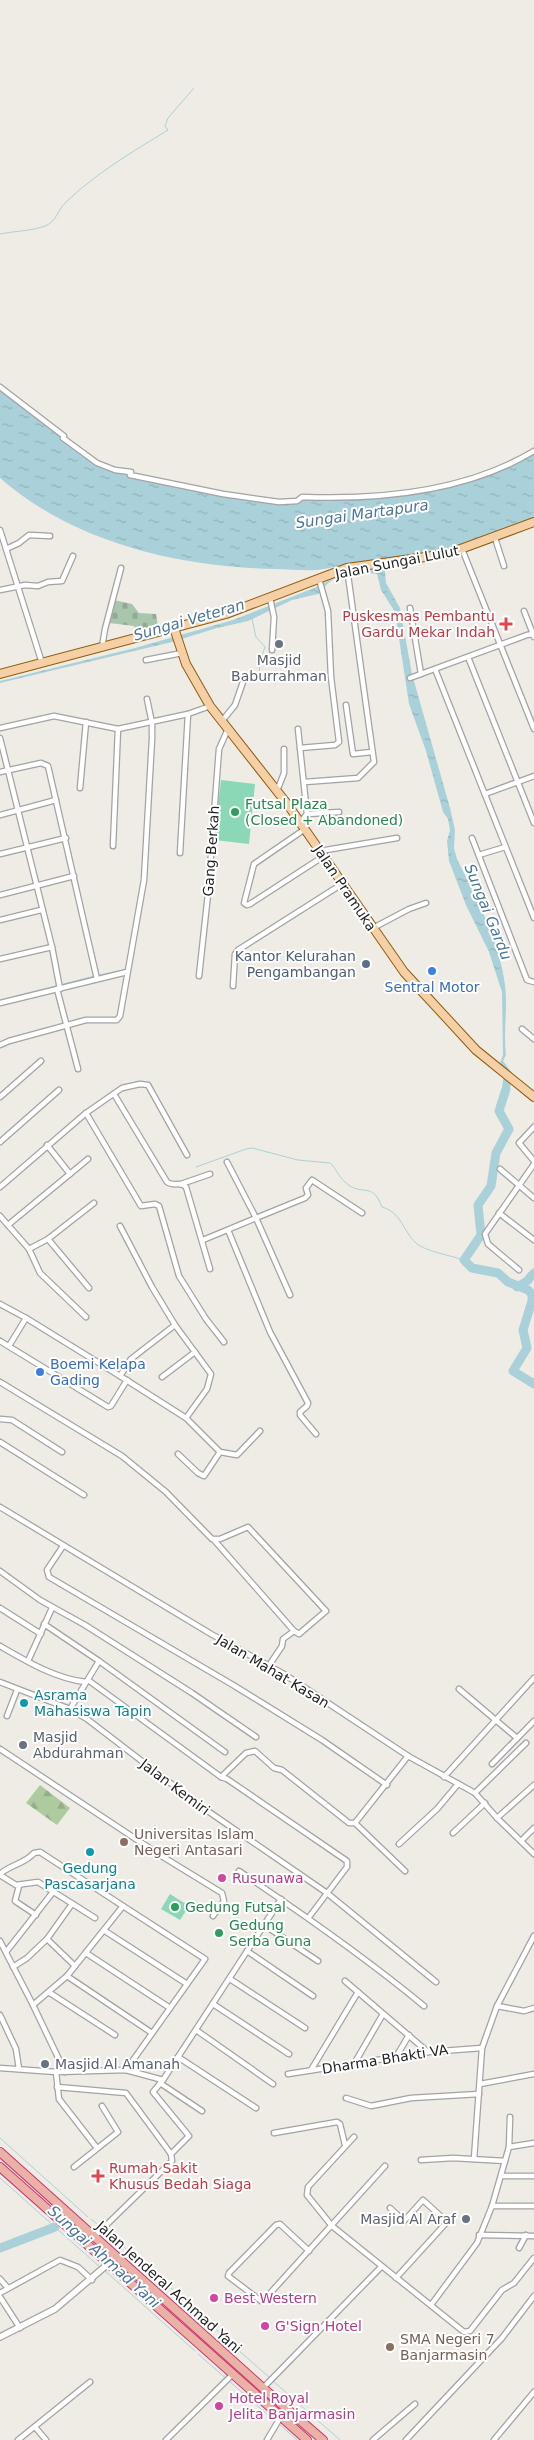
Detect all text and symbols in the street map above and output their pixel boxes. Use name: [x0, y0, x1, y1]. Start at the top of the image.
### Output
water label: Sungai Martapura: [294, 496, 430, 532]
street label: Jalan Sungai Lulut: [333, 542, 461, 582]
water label: Sungai Veteran: [131, 596, 247, 644]
place label: Puskesmas Pembantu Gardu Mekar Indah: [342, 608, 495, 640]
marker: Puskesmas Pembantu Gardu Mekar Indah: [499, 617, 513, 631]
marker: Masjid Baburrahman: [273, 638, 285, 650]
place label: Masjid Baburrahman: [231, 652, 327, 684]
place label: Futsal Plaza (Closed + Abandoned): [245, 796, 403, 828]
street label: Gang Berkah: [200, 805, 222, 897]
marker: Futsal Plaza (Closed + Abandoned): [229, 806, 241, 818]
street label: Jalan Pramuka: [310, 841, 380, 934]
water label: Sungai Gardu: [461, 861, 515, 963]
place label: Kantor Kelurahan Pengambangan: [235, 948, 356, 980]
marker: Kantor Kelurahan Pengambangan: [360, 958, 372, 970]
marker: Sentral Motor: [426, 965, 438, 977]
place label: Sentral Motor: [385, 979, 480, 995]
place label: Boemi Kelapa Gading: [50, 1356, 146, 1388]
marker: Boemi Kelapa Gading: [34, 1366, 46, 1378]
street label: Jalan Mahat Kasan: [213, 1630, 332, 1711]
place label: Asrama Mahasiswa Tapin: [34, 1687, 152, 1719]
marker: Asrama Mahasiswa Tapin: [18, 1697, 30, 1709]
place label: Masjid Abdurahman: [33, 1729, 124, 1761]
marker: Masjid Abdurahman: [17, 1739, 29, 1751]
street label: Jalan Kemiri: [136, 1755, 213, 1818]
place label: Universitas Islam Negeri Antasari: [134, 1826, 254, 1858]
marker: Universitas Islam Negeri Antasari: [118, 1836, 130, 1848]
marker: Gedung Pascasarjana: [84, 1846, 96, 1858]
place label: Gedung Pascasarjana: [44, 1860, 136, 1892]
place label: Rusunawa: [232, 1870, 304, 1886]
marker: Rusunawa: [216, 1872, 228, 1884]
place label: Gedung Futsal: [185, 1899, 286, 1915]
marker: Gedung Futsal: [169, 1901, 181, 1913]
place label: Gedung Serba Guna: [229, 1917, 311, 1949]
marker: Gedung Serba Guna: [213, 1927, 225, 1939]
street label: Dharma Bhakti VA: [321, 2041, 450, 2077]
place label: Masjid Al Amanah: [55, 2056, 180, 2072]
marker: Masjid Al Amanah: [39, 2058, 51, 2070]
place label: Rumah Sakit Khusus Bedah Siaga: [109, 2160, 252, 2192]
marker: Rumah Sakit Khusus Bedah Siaga: [91, 2169, 105, 2183]
water label: Sungai Ahmad Yani: [44, 2202, 164, 2313]
place label: Masjid Al Araf: [360, 2211, 457, 2227]
marker: Masjid Al Araf: [460, 2213, 472, 2225]
street label: Jalan Jenderal Achmad Yani: [92, 2217, 245, 2356]
place label: Best Western: [224, 2290, 317, 2306]
marker: Best Western: [208, 2292, 220, 2304]
place label: G'Sign Hotel: [275, 2318, 362, 2334]
marker: G'Sign Hotel: [259, 2320, 271, 2332]
place label: SMA Negeri 7 Banjarmasin: [400, 2331, 495, 2363]
marker: SMA Negeri 7 Banjarmasin: [384, 2341, 396, 2353]
place label: Hotel Royal Jelita Banjarmasin: [228, 2390, 355, 2422]
marker: Hotel Royal Jelita Banjarmasin: [213, 2400, 225, 2412]

